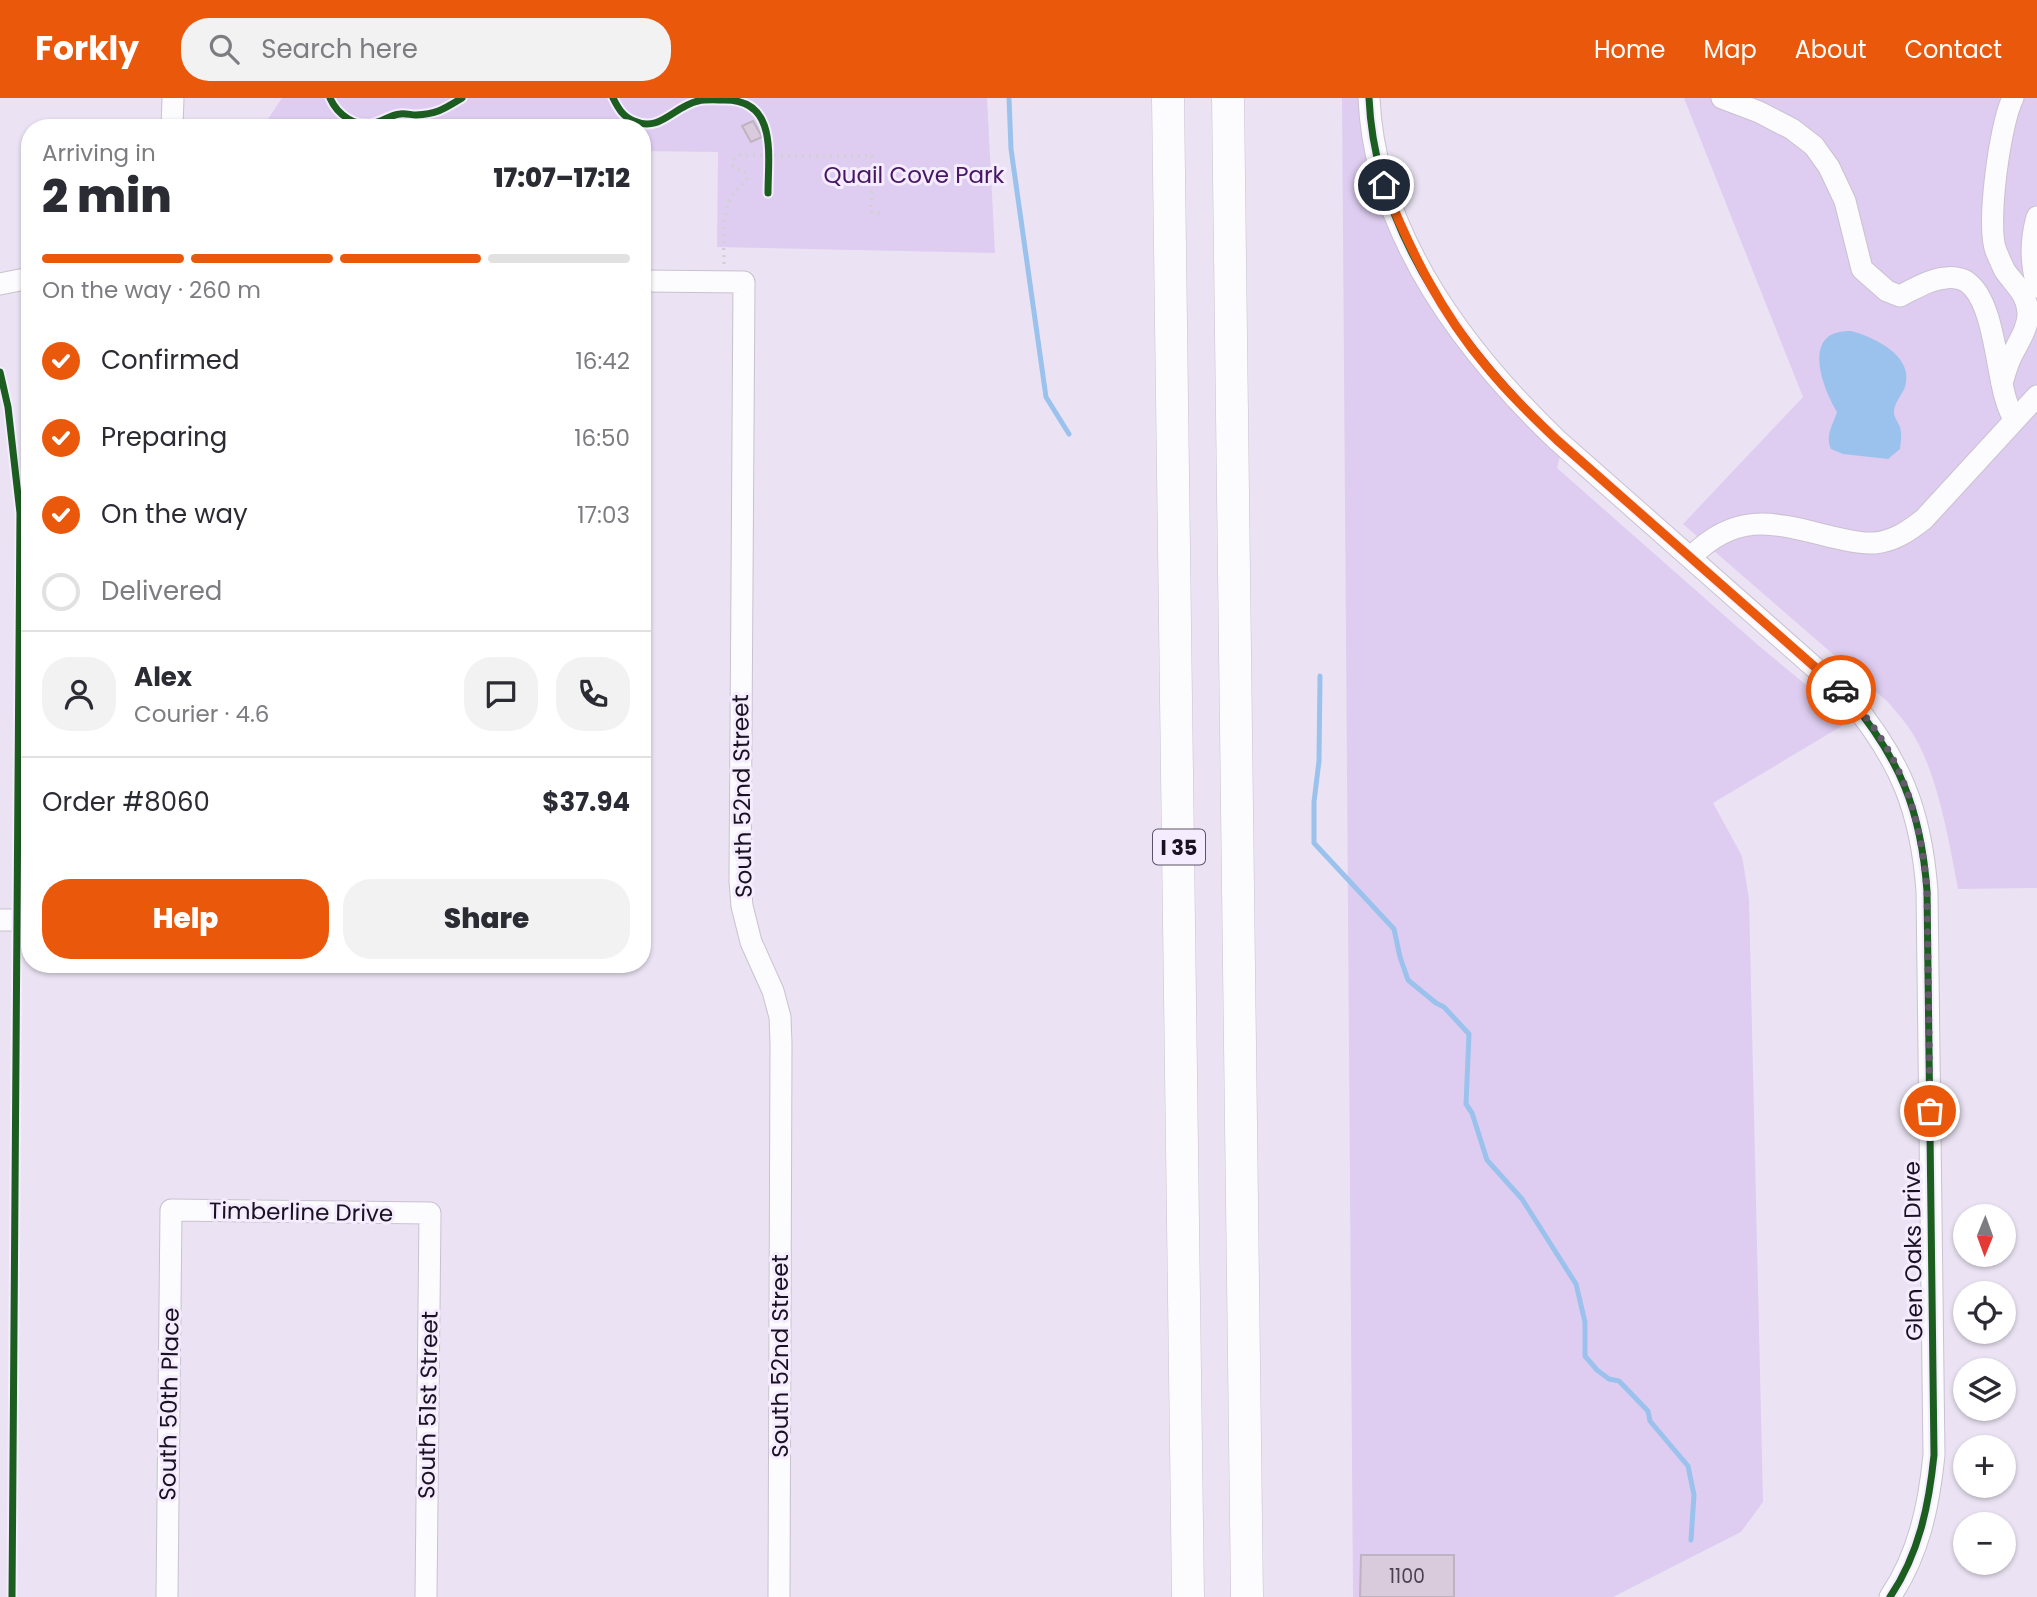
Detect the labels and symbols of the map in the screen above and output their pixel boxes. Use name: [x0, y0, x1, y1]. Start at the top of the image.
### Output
pin: [1354, 155, 1414, 215]
park label: Quail Cove Park: [824, 159, 1005, 191]
courier: [1806, 655, 1876, 725]
street label: South 52nd Street: [724, 694, 760, 898]
road number: I 35: [1153, 830, 1205, 864]
pin: [1900, 1081, 1960, 1141]
street label: Glen Oaks Drive: [1895, 1161, 1931, 1341]
street label: Timberline Drive: [209, 1194, 393, 1230]
north arrow: [1953, 1204, 2016, 1267]
street label: South 52nd Street: [764, 1254, 796, 1458]
street label: South 50th Place: [151, 1307, 187, 1501]
street label: South 51st Street: [410, 1311, 446, 1499]
house number: 1100: [1389, 1563, 1425, 1590]

